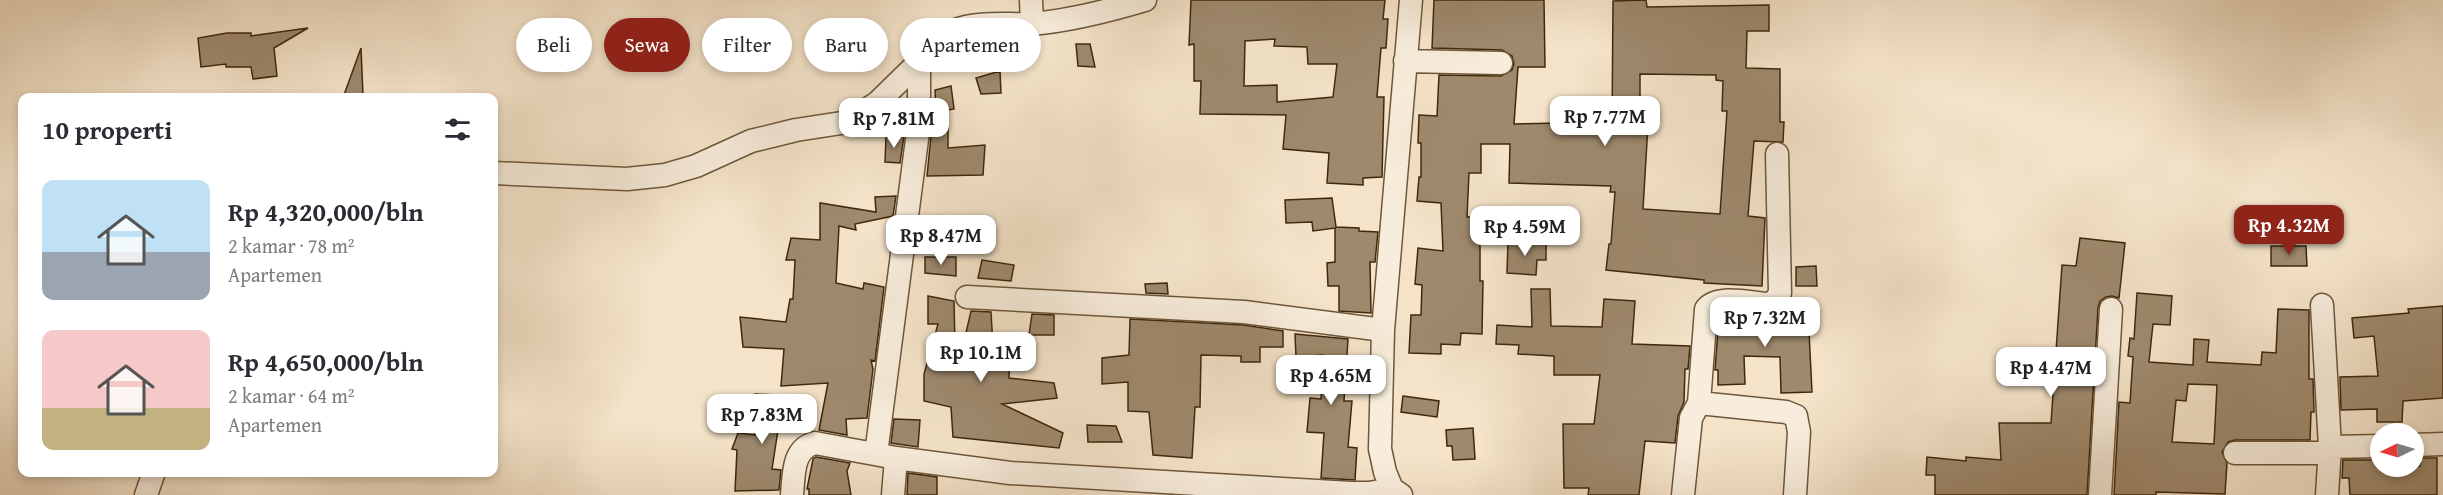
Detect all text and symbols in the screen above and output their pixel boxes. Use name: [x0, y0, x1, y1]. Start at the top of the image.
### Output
chip: Beli: [516, 18, 592, 72]
chip: Sewa: [604, 18, 690, 72]
chip: Filter: [702, 18, 792, 72]
chip: Baru: [804, 18, 888, 72]
chip: Apartemen: [900, 18, 1041, 72]
pin: Rp 7.77M: [1543, 96, 1667, 147]
pin: Rp 7.81M: [832, 98, 956, 149]
text: Rp 7.77M: [1564, 101, 1646, 130]
text: Rp 7.81M: [853, 103, 935, 132]
text: 10 properti: [42, 110, 172, 149]
icon: filters: [441, 113, 474, 146]
text: Rp 4,320,000/bln: [228, 192, 424, 231]
icon: home: [90, 204, 162, 276]
pin: Rp 4.32M: [2227, 205, 2351, 256]
pin: Rp 4.59M: [1463, 206, 1587, 257]
text: Rp 4.32M: [2248, 210, 2330, 239]
text: Rp 4.59M: [1484, 211, 1566, 240]
pin: Rp 8.47M: [879, 215, 1003, 266]
text: Rp 8.47M: [900, 220, 982, 249]
text: 2 kamar · 78 m²: [228, 231, 355, 260]
text: Apartemen: [228, 260, 322, 289]
pin: Rp 7.32M: [1703, 297, 1827, 348]
text: Rp 7.32M: [1724, 302, 1806, 331]
pin: Rp 10.1M: [919, 332, 1043, 383]
text: Rp 10.1M: [940, 337, 1022, 366]
text: Rp 4,650,000/bln: [228, 342, 424, 381]
pin: Rp 4.47M: [1989, 347, 2113, 398]
text: Rp 4.47M: [2010, 352, 2092, 381]
icon: home: [90, 354, 162, 426]
pin: Rp 4.65M: [1269, 355, 1393, 406]
text: Rp 4.65M: [1290, 360, 1372, 389]
text: 2 kamar · 64 m²: [228, 381, 355, 410]
pin: Rp 7.83M: [700, 394, 824, 445]
text: Rp 7.83M: [721, 399, 803, 428]
text: Apartemen: [228, 410, 322, 439]
north arrow: [2370, 423, 2424, 477]
map controls: [2370, 423, 2424, 477]

